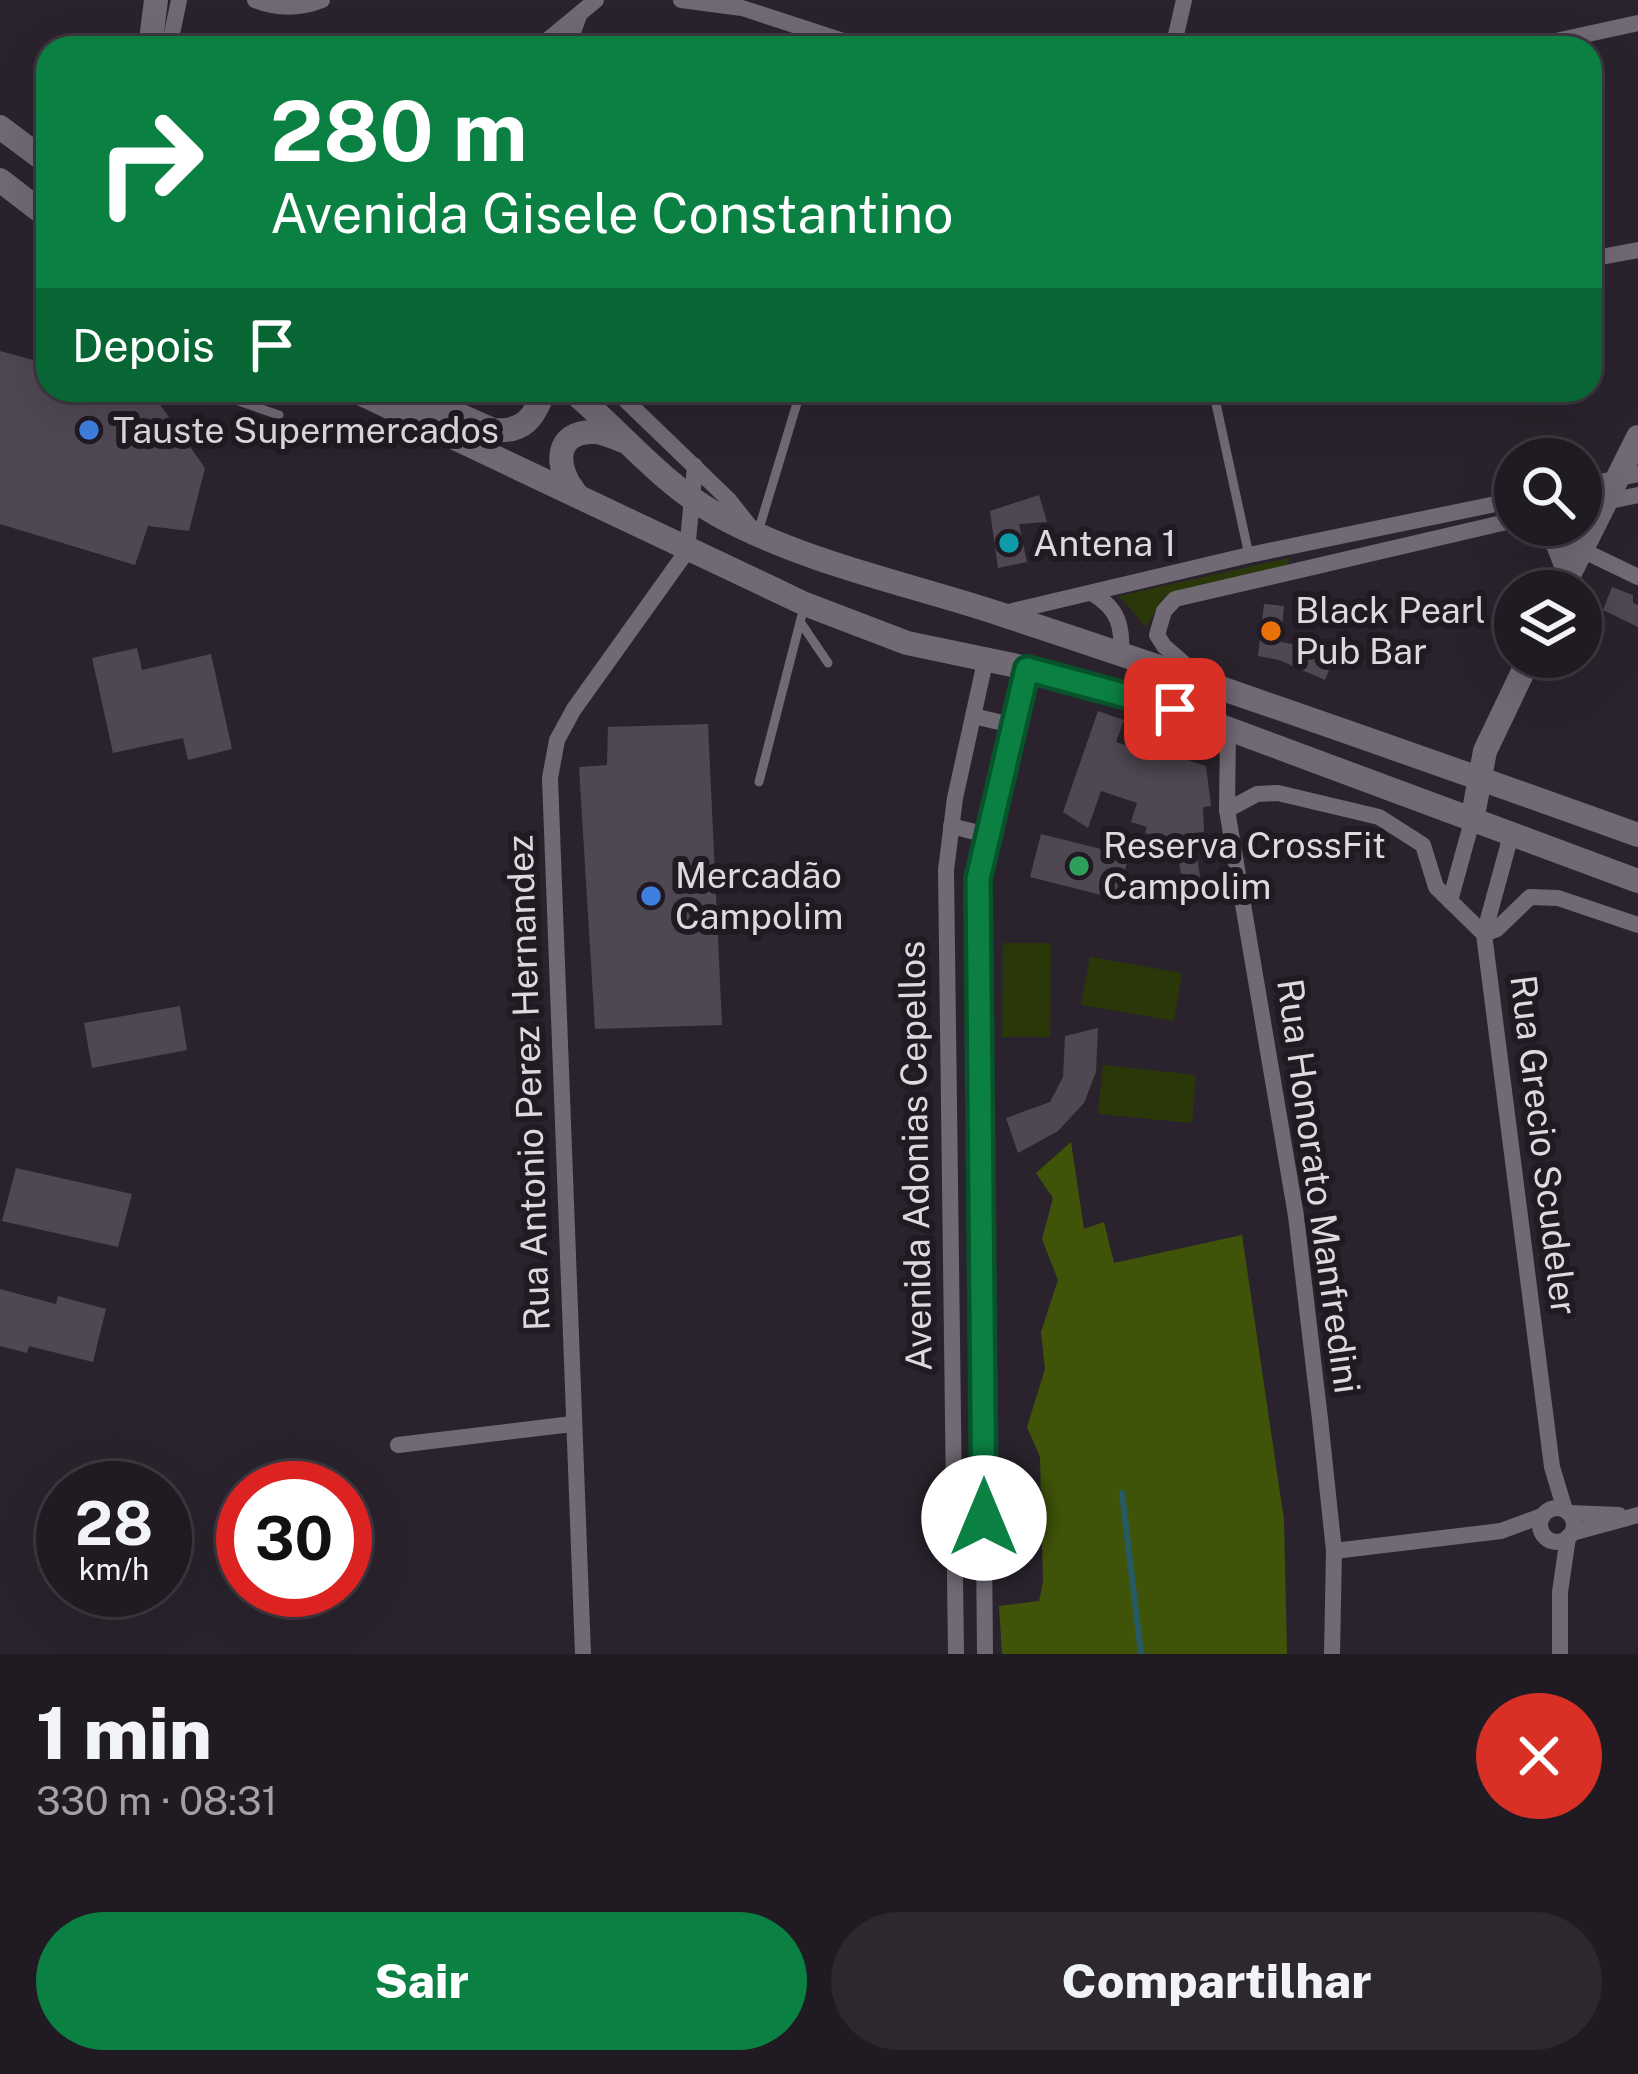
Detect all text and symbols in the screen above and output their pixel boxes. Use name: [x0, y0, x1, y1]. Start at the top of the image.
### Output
text: 280 m: [270, 81, 528, 180]
icon: right: [72, 84, 228, 240]
text: Avenida Gisele Constantino: [270, 182, 954, 245]
icon: arrive: [239, 312, 305, 378]
text: Depois: [72, 319, 215, 372]
place label: Tauste Supermercados: [113, 409, 499, 451]
marker: Tauste Supermercados: [76, 417, 102, 443]
map controls: [1494, 438, 1602, 678]
button: search: [1494, 438, 1602, 546]
place label: Antena 1: [1033, 522, 1177, 564]
marker: Antena 1: [996, 530, 1022, 556]
button: layers: [1494, 570, 1602, 678]
place label: Black Pearl Pub Bar: [1295, 589, 1486, 672]
marker: Black Pearl Pub Bar: [1258, 618, 1284, 644]
pin: [1124, 658, 1226, 760]
icon: arrive: [1142, 676, 1208, 742]
place label: Reserva CrossFit Campolim: [1103, 824, 1386, 907]
street label: Rua Antonio Perez Hernandez: [498, 834, 558, 1332]
marker: Reserva CrossFit Campolim: [1066, 853, 1092, 879]
place label: Mercadão Campolim: [675, 854, 843, 937]
marker: Mercadão Campolim: [638, 883, 664, 909]
street label: Avenida Adonias Cepellos: [890, 940, 940, 1372]
street label: Rua Grecio Scudeler: [1502, 973, 1586, 1317]
street label: Rua Honorato Manfredini: [1269, 976, 1369, 1396]
position arrow: [921, 1455, 1047, 1581]
speed limit sign: 30: [216, 1461, 372, 1617]
text: 28: [75, 1488, 153, 1559]
text: km/h: [79, 1551, 149, 1587]
text: 1 min: [36, 1691, 212, 1775]
button: close: [1476, 1693, 1602, 1819]
text: 330 m · 08:31: [36, 1778, 277, 1824]
button: Sair: [36, 1912, 807, 2050]
button: Compartilhar: [831, 1912, 1602, 2050]

